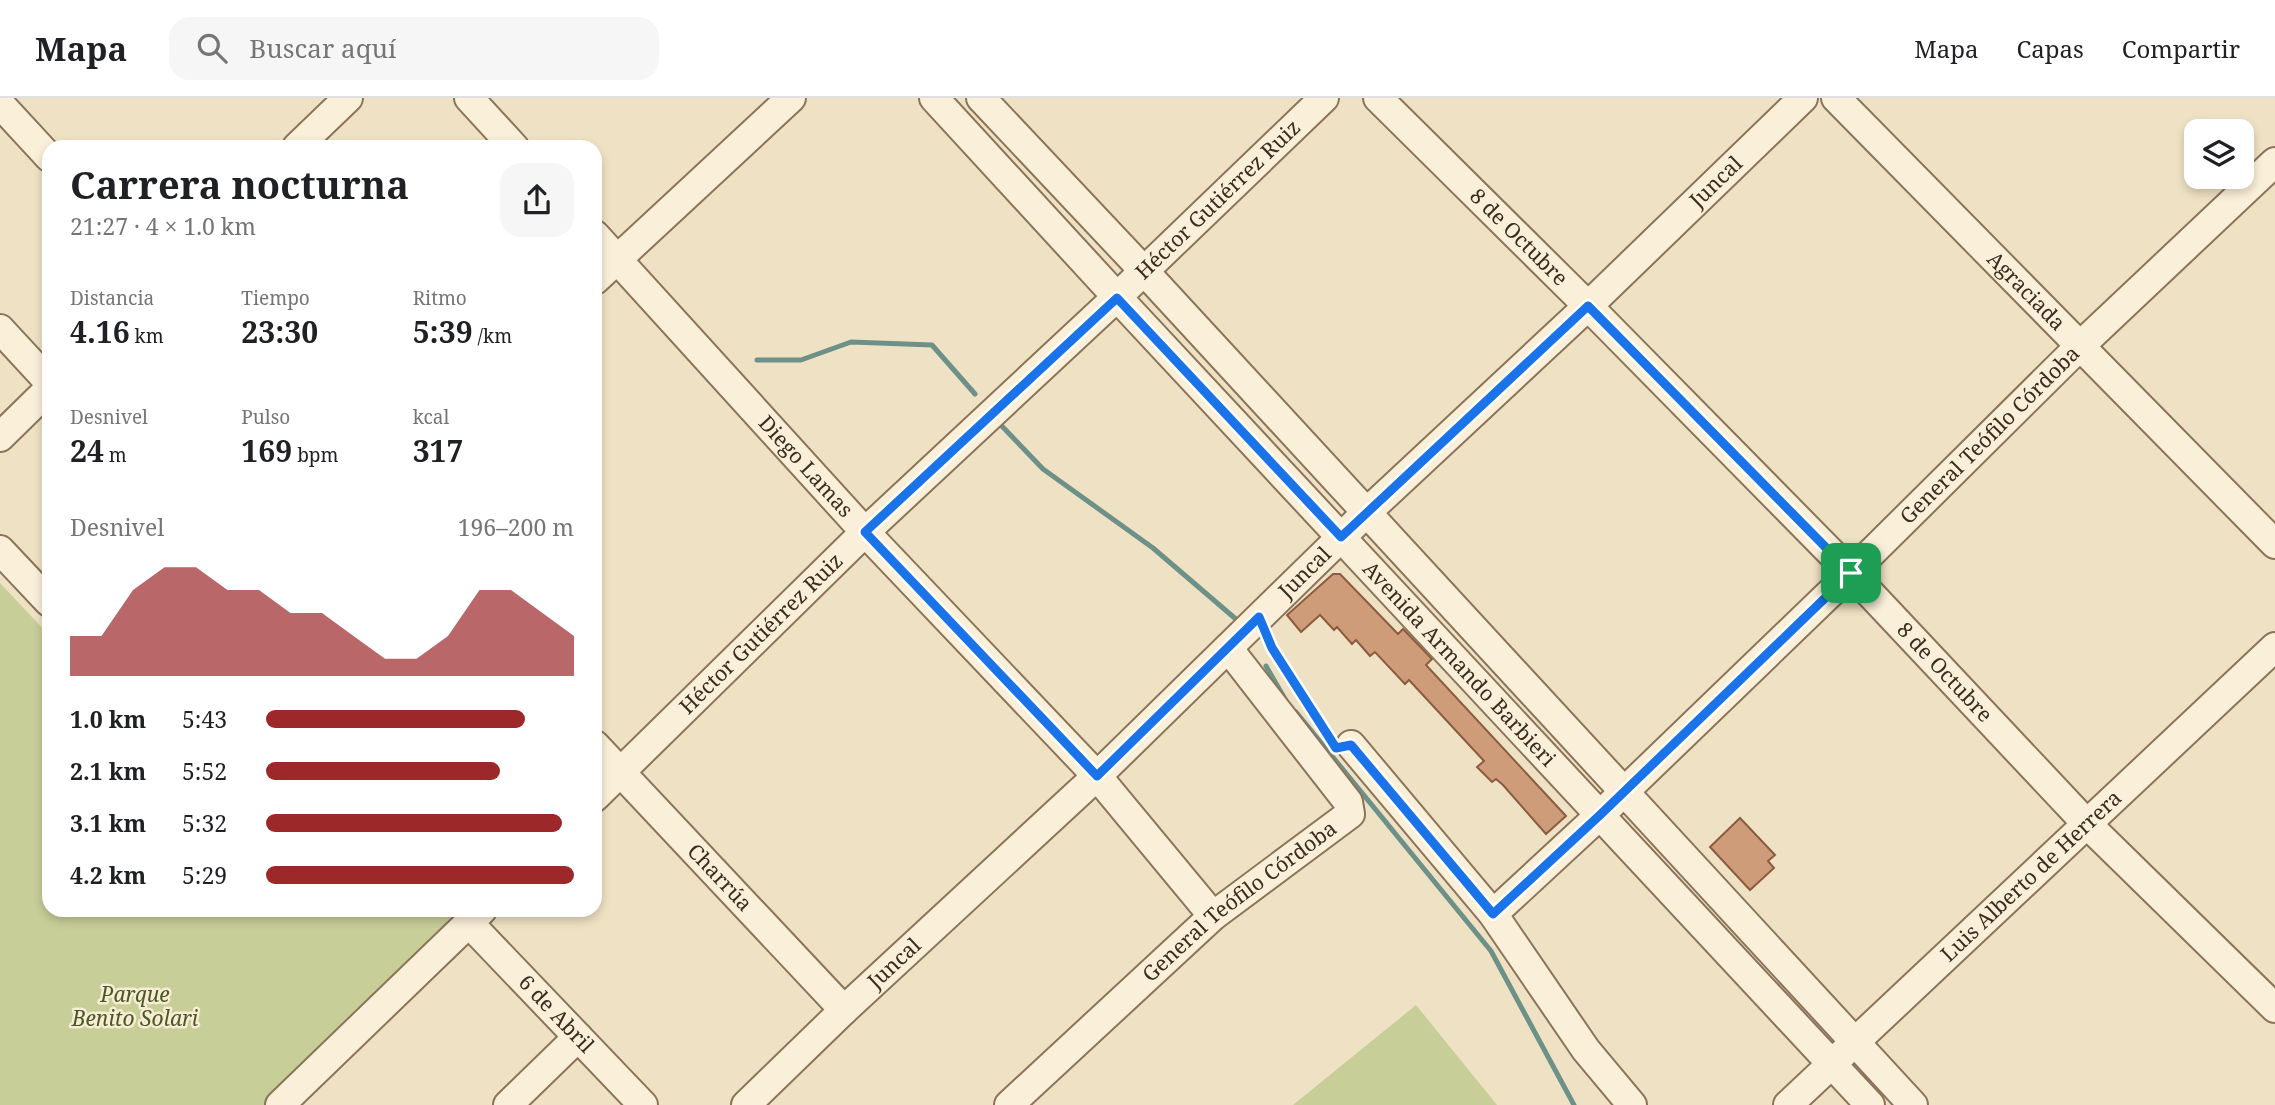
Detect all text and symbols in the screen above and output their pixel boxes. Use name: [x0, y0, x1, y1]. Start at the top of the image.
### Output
search box: [169, 17, 659, 80]
text: Mapa: [35, 26, 127, 71]
icon: search: [193, 29, 231, 67]
text: Buscar aquí: [249, 30, 396, 66]
text: Mapa: [1914, 32, 1978, 65]
text: Capas: [2016, 32, 2084, 65]
text: Compartir: [2122, 32, 2240, 65]
street label: Héctor Gutiérrez Ruiz: [1129, 113, 1306, 285]
map controls: [2184, 119, 2254, 189]
button: layers: [2184, 119, 2254, 189]
street label: Juncal: [1682, 149, 1748, 214]
text: Carrera nocturna: [70, 158, 409, 210]
button: share: [500, 163, 574, 237]
street label: 8 de Octubre: [1464, 182, 1575, 291]
text: 21:27 · 4 × 1.0 km: [70, 210, 256, 242]
street label: Agraciada: [1982, 245, 2072, 336]
text: Distancia: [70, 285, 154, 311]
text: Tiempo: [241, 285, 310, 311]
text: Ritmo: [413, 285, 467, 311]
text: 4.16: [70, 311, 130, 352]
text: 23:30: [241, 311, 318, 352]
text: 5:39: [413, 311, 473, 352]
text: km: [130, 323, 164, 349]
text: /km: [473, 323, 512, 349]
street label: General Teófilo Córdoba: [1893, 339, 2085, 530]
text: Desnivel: [70, 404, 148, 430]
text: Pulso: [241, 404, 290, 430]
text: kcal: [413, 404, 449, 430]
street label: Diego Lamas: [753, 409, 860, 523]
text: 24: [70, 430, 104, 471]
text: 169: [241, 430, 292, 471]
text: 317: [413, 430, 464, 471]
text: m: [104, 442, 127, 468]
text: bpm: [292, 442, 338, 468]
text: Desnivel: [70, 511, 164, 543]
text: 196–200 m: [458, 511, 574, 543]
street label: Juncal: [1271, 540, 1337, 605]
pin: [1821, 543, 1881, 603]
street label: Héctor Gutiérrez Ruiz: [673, 546, 848, 720]
icon: arrive: [1832, 554, 1870, 592]
street label: Avenida Armando Barbieri: [1357, 555, 1563, 772]
street label: 8 de Octubre: [1891, 616, 1999, 728]
text: 1.0 km: [70, 703, 146, 735]
text: 5:43: [182, 703, 227, 735]
text: 2.1 km: [70, 755, 146, 787]
text: 5:52: [182, 755, 227, 787]
street label: Luis Alberto de Herrera: [1934, 784, 2127, 967]
text: 3.1 km: [70, 807, 146, 839]
text: 5:32: [182, 807, 227, 839]
street label: General Teófilo Córdoba: [1136, 814, 1342, 988]
street label: Charrúa: [682, 837, 759, 917]
text: 4.2 km: [70, 859, 146, 891]
text: 5:29: [182, 859, 227, 891]
street label: Juncal: [860, 931, 927, 995]
street label: 6 de Abril: [513, 968, 601, 1059]
park label: Parque Benito Solari: [71, 980, 199, 1032]

